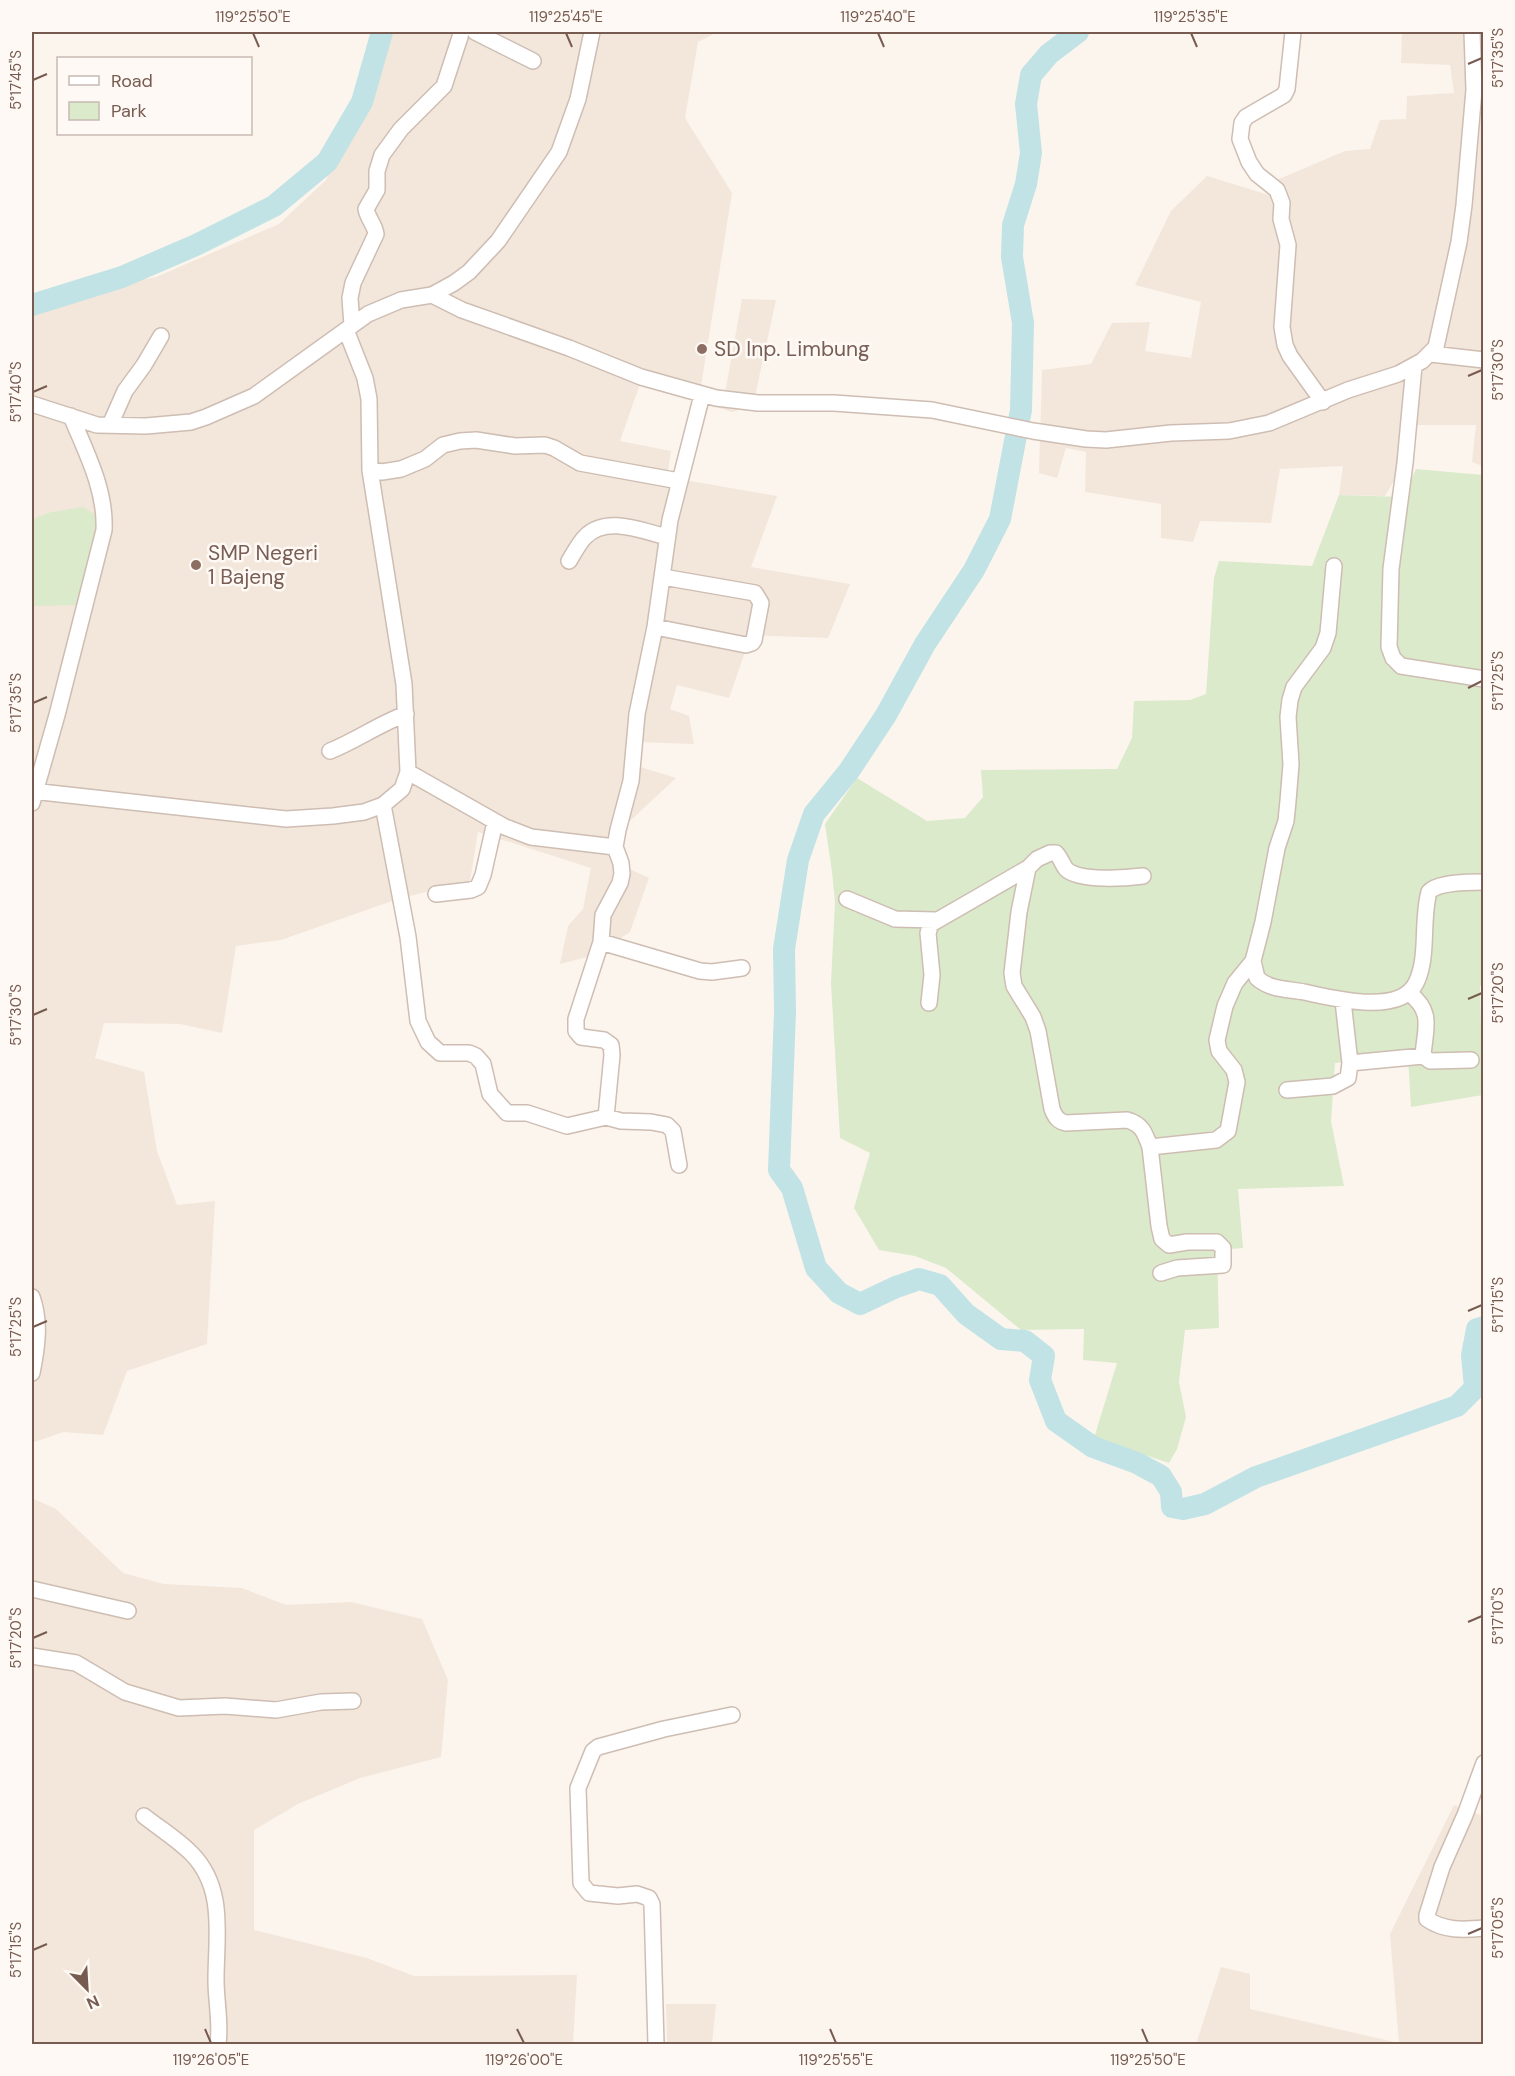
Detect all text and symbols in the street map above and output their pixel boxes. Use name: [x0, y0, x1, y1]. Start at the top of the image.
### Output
text: 119°25'50"E: [215, 7, 291, 27]
text: 119°25'45"E: [529, 7, 603, 27]
text: 119°25'40"E: [840, 7, 916, 27]
text: 119°25'35"E: [1154, 7, 1228, 27]
text: 5°17'35"S: [1488, 27, 1508, 88]
text: 5°17'45"S: [6, 50, 26, 110]
legend: [57, 57, 252, 135]
text: Road: [111, 69, 153, 93]
text: Park: [111, 99, 147, 123]
place label: SD Inp. Limbung: [714, 335, 870, 363]
text: 5°17'30"S: [1488, 339, 1508, 401]
marker: SD Inp. Limbung: [695, 342, 709, 356]
text: 5°17'40"S: [6, 361, 26, 423]
place label: SMP Negeri 1 Bajeng: [208, 539, 318, 591]
marker: SMP Negeri 1 Bajeng: [189, 558, 203, 572]
text: 5°17'25"S: [1488, 650, 1508, 711]
text: 5°17'35"S: [6, 672, 26, 733]
text: 5°17'20"S: [1488, 962, 1508, 1024]
text: 5°17'30"S: [6, 984, 26, 1046]
text: 5°17'15"S: [1488, 1276, 1508, 1333]
text: 5°17'25"S: [6, 1296, 26, 1357]
text: 5°17'10"S: [1488, 1587, 1508, 1645]
text: 5°17'20"S: [6, 1607, 26, 1669]
text: 5°17'05"S: [1488, 1897, 1508, 1959]
text: 5°17'15"S: [6, 1921, 26, 1978]
north arrow: [57, 1959, 117, 2019]
text: N: [83, 1990, 102, 2014]
text: 119°26'05"E: [173, 2050, 249, 2070]
text: 119°26'00"E: [485, 2050, 563, 2070]
text: 119°25'55"E: [799, 2050, 873, 2070]
text: 119°25'50"E: [1110, 2050, 1186, 2070]

